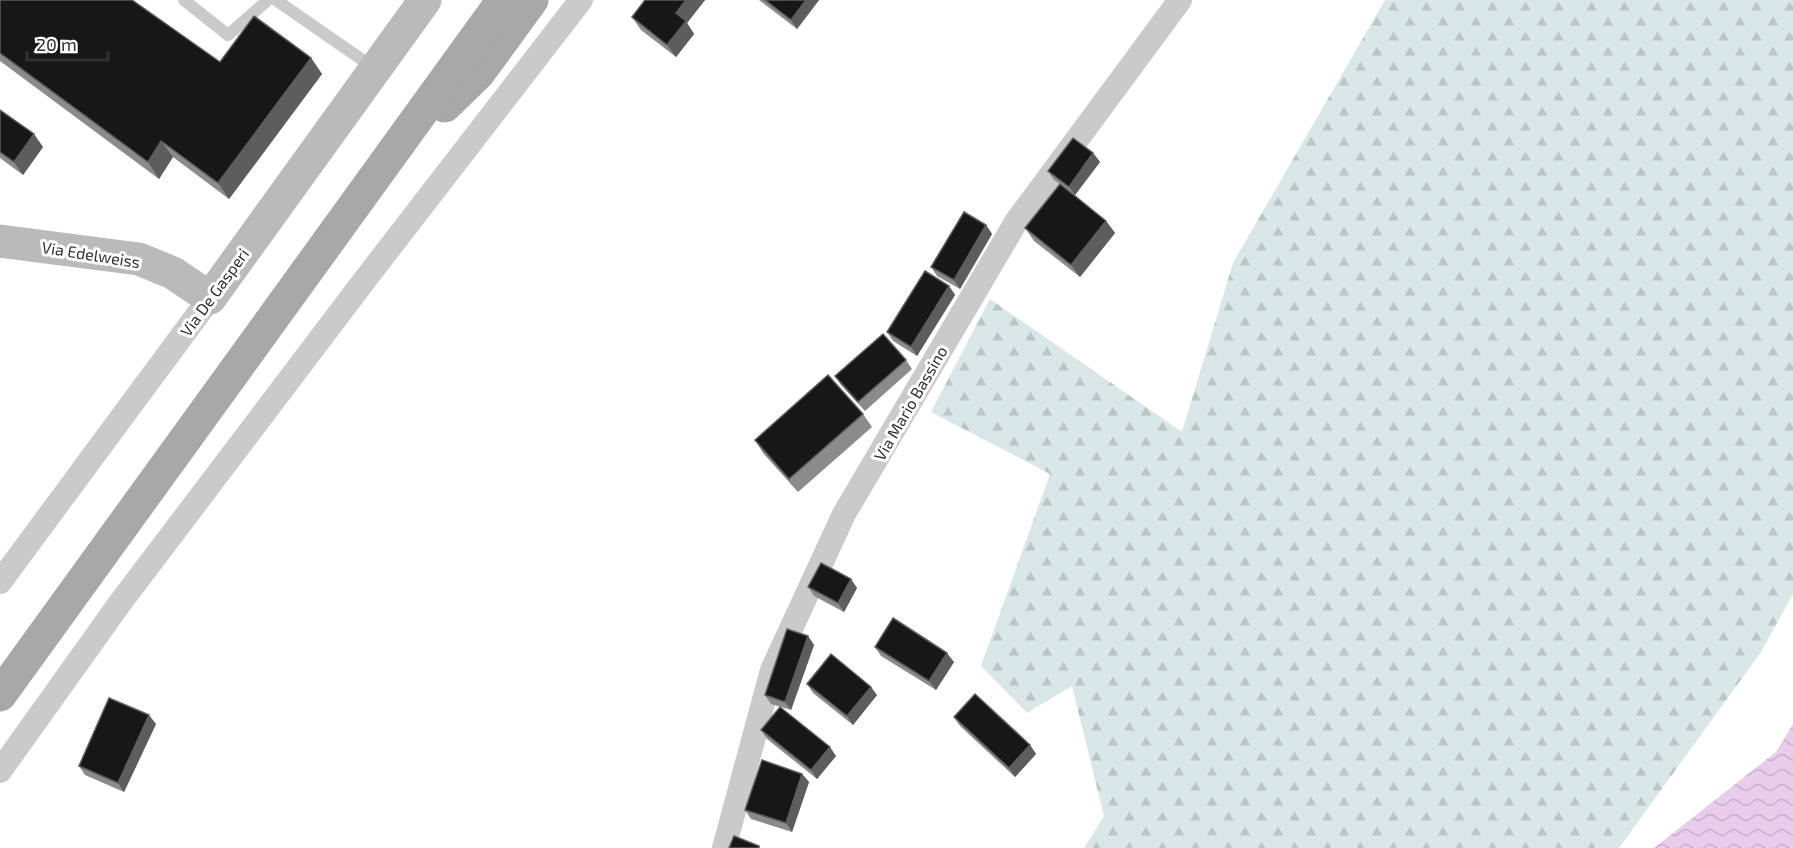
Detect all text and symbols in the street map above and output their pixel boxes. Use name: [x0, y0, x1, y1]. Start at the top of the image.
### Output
scale bar: [27, 24, 108, 62]
text: 20 m: [36, 33, 77, 55]
street label: Via Edelweiss: [40, 237, 142, 271]
street label: Via De Gasperi: [176, 244, 252, 340]
street label: Via Mario Bassino: [869, 342, 951, 464]

